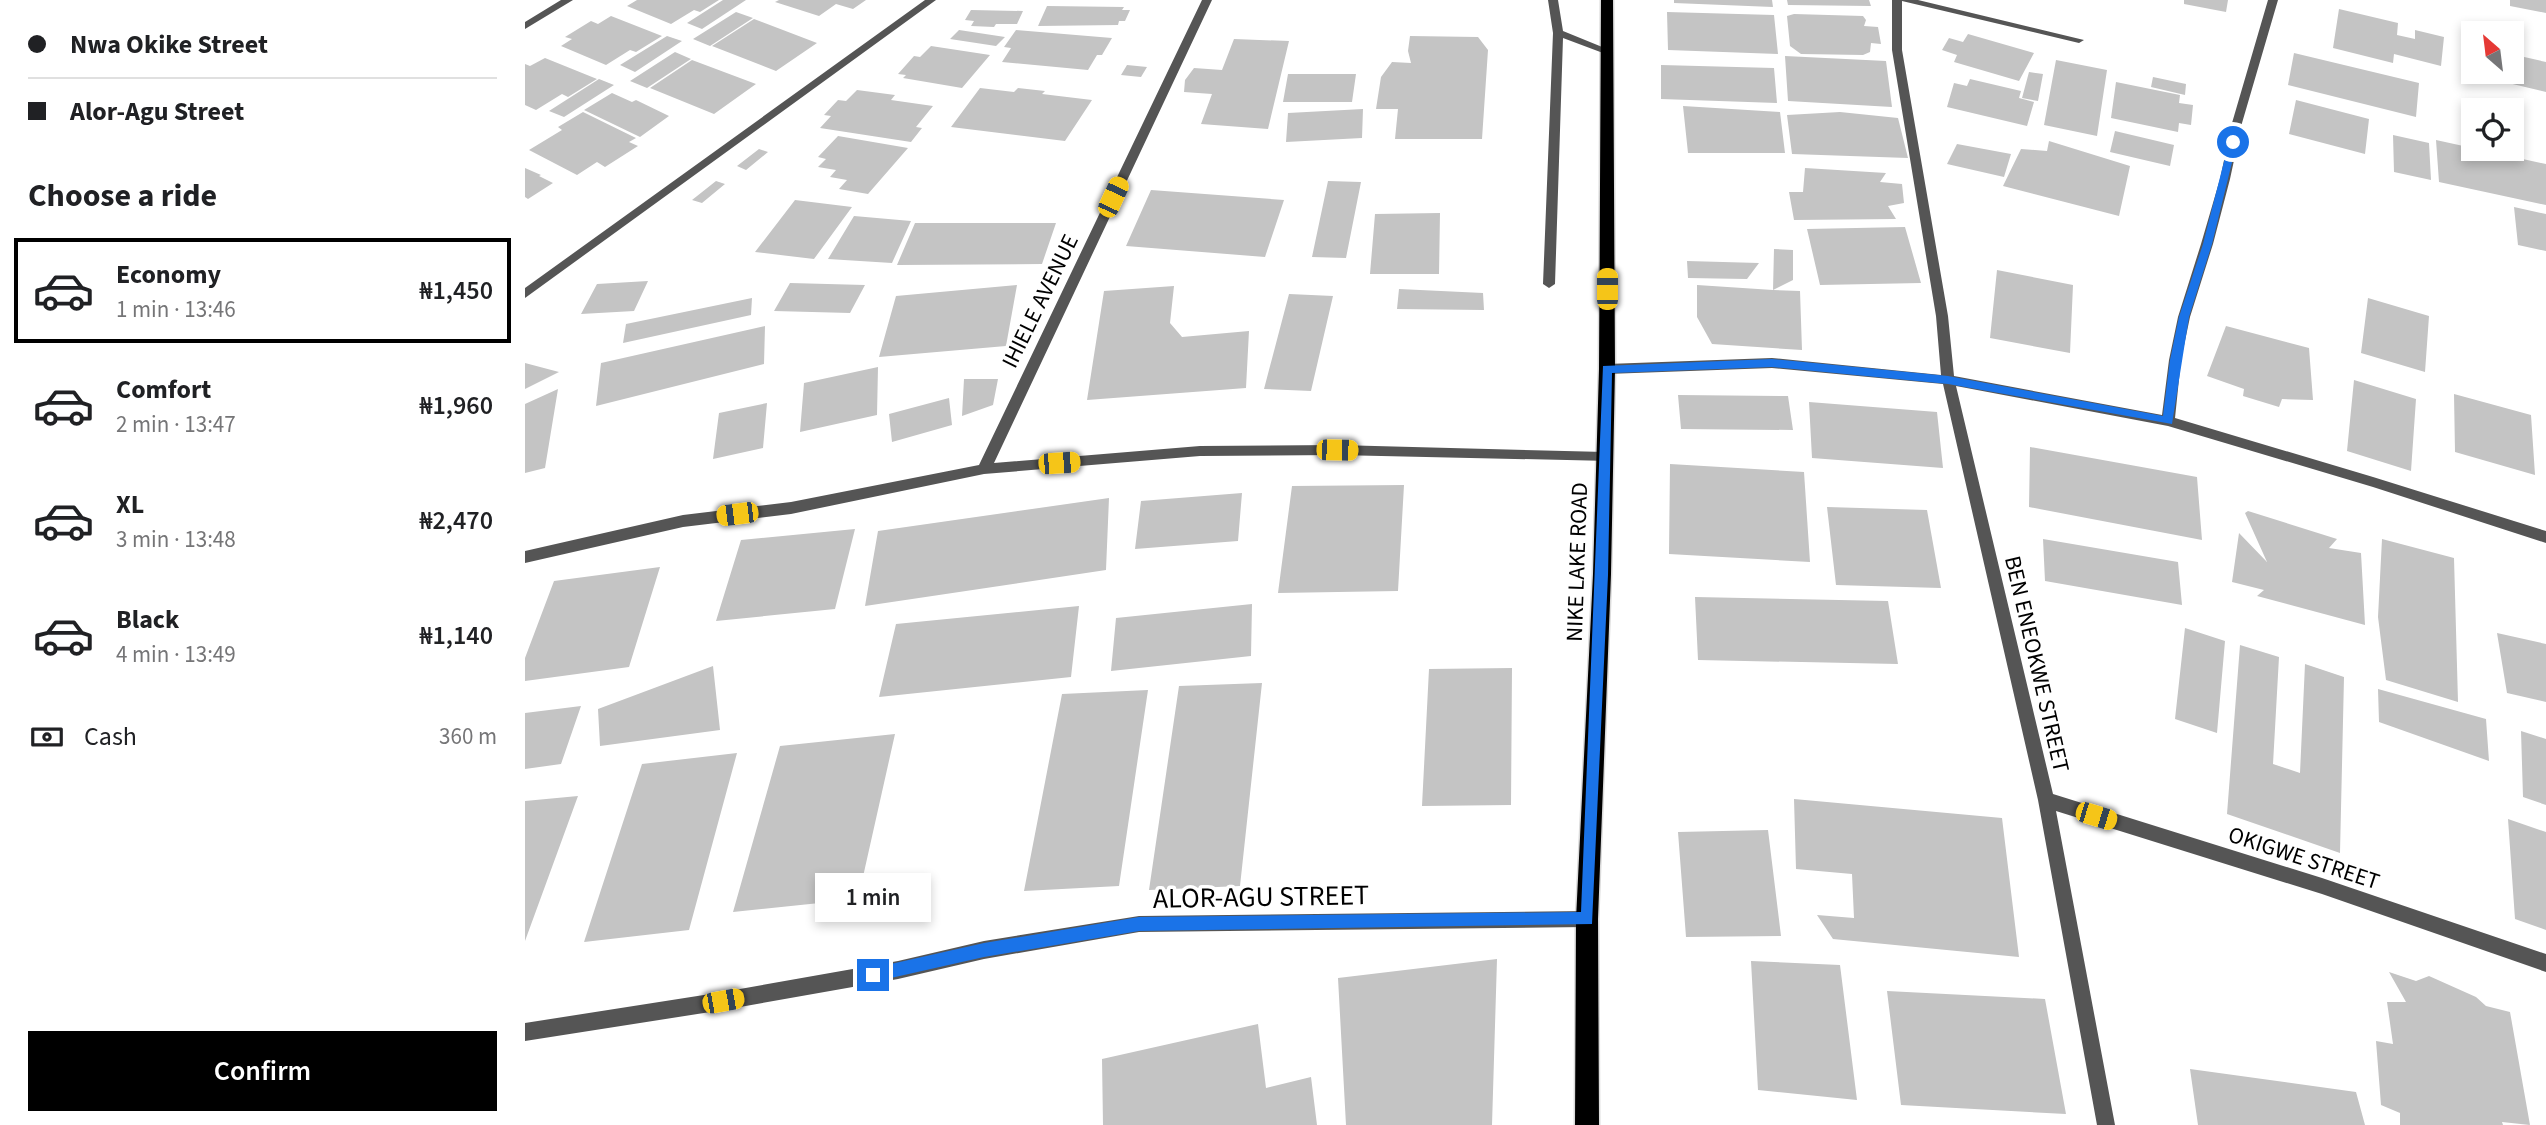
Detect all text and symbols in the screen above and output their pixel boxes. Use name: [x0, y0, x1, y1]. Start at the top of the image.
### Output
north arrow: [2461, 21, 2523, 84]
map controls: [2461, 21, 2524, 161]
text: Nwa Okike Street: [70, 26, 268, 63]
text: Alor-Agu Street: [70, 93, 244, 130]
button: locate: [2461, 98, 2524, 161]
route start: [2217, 126, 2249, 158]
text: Choose a ride: [28, 173, 217, 219]
car: [1095, 174, 1132, 220]
street label: IHIELE AVENUE: [993, 229, 1087, 373]
text: Economy: [116, 256, 221, 293]
icon: car: [32, 259, 95, 322]
car: [1597, 268, 1618, 310]
text: ₦1,450: [419, 272, 493, 309]
text: 1 min · 13:46: [116, 293, 236, 326]
text: Comfort: [116, 371, 211, 408]
icon: car: [32, 374, 95, 437]
text: ₦1,960: [419, 387, 493, 424]
text: 2 min · 13:47: [116, 408, 236, 441]
car: [1316, 439, 1359, 461]
car: [1038, 451, 1081, 475]
street label: NIKE LAKE ROAD: [1558, 482, 1596, 642]
text: XL: [116, 486, 144, 523]
icon: car: [32, 489, 95, 552]
car: [715, 501, 760, 527]
text: ₦2,470: [419, 502, 493, 539]
text: 3 min · 13:48: [116, 523, 236, 556]
street label: BEN ENEOKWE STREET: [1996, 553, 2078, 775]
text: Black: [116, 601, 179, 638]
icon: car: [32, 604, 95, 667]
text: ₦1,140: [419, 617, 493, 654]
text: 4 min · 13:49: [116, 638, 236, 671]
icon: cash: [28, 718, 66, 756]
text: Cash: [84, 718, 137, 755]
text: 360 m: [439, 720, 497, 753]
car: [2073, 800, 2120, 832]
street label: OKIGWE STREET: [2224, 818, 2384, 898]
callout: 1 min: [815, 874, 931, 922]
street label: ALOR-AGU STREET: [1153, 875, 1369, 919]
text: 1 min: [846, 881, 900, 914]
route end: [857, 959, 889, 991]
car: [701, 987, 746, 1015]
button: Confirm: [28, 1031, 497, 1111]

